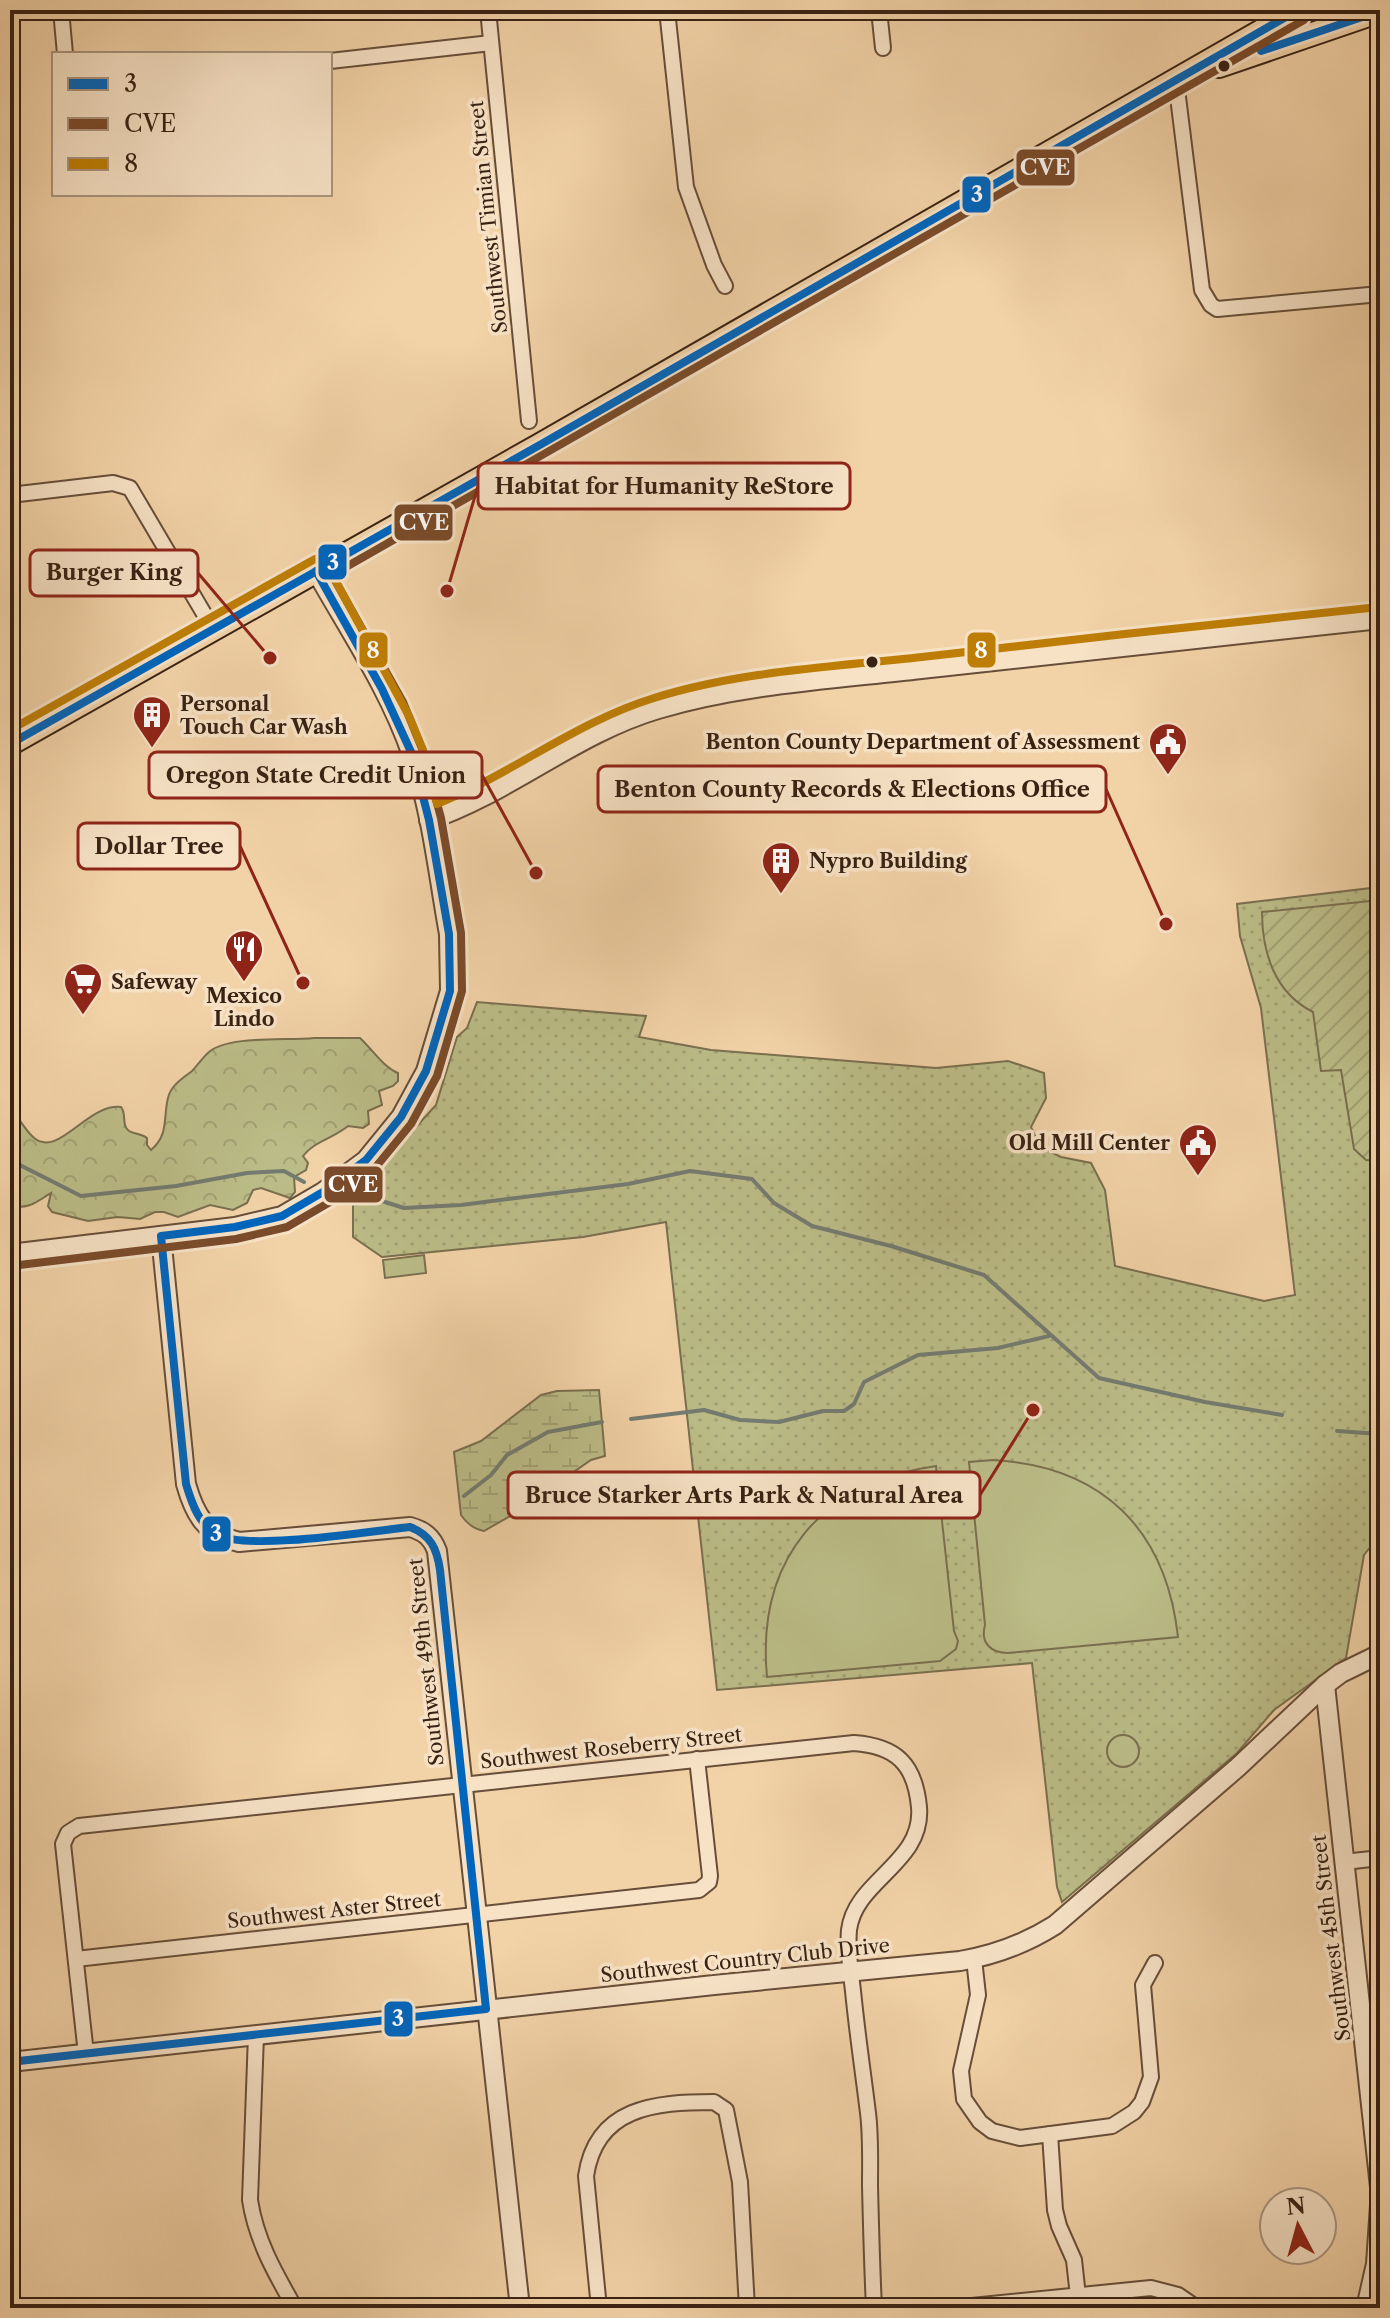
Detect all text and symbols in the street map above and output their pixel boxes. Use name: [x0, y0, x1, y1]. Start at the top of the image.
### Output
legend: [52, 52, 332, 196]
unlabelled marker: [1216, 58, 1232, 74]
text: 3: [124, 69, 137, 98]
street label: Southwest Timian Street: [464, 99, 512, 335]
text: CVE: [124, 109, 176, 138]
line badge: CVE: [1015, 148, 1076, 187]
text: 8: [124, 149, 138, 178]
text: CVE: [1020, 154, 1070, 181]
line badge: 3: [961, 175, 992, 214]
text: 3: [971, 181, 983, 208]
callout: Habitat for Humanity ReStore: [478, 463, 850, 509]
text: Habitat for Humanity ReStore: [494, 473, 834, 500]
line badge: CVE: [393, 503, 454, 542]
text: CVE: [399, 509, 449, 536]
line badge: 3: [317, 543, 348, 581]
text: 3: [327, 549, 339, 576]
callout: Burger King: [30, 550, 198, 596]
text: Burger King: [46, 559, 184, 586]
line badge: 8: [358, 631, 389, 669]
line badge: 8: [966, 631, 997, 669]
text: 8: [366, 637, 380, 664]
text: 8: [974, 637, 988, 664]
unlabelled marker: [864, 654, 880, 670]
place label: Personal Touch Car Wash: [180, 692, 348, 739]
building icon: Personal Touch Car Wash: [131, 694, 173, 749]
public building icon: Benton County Department of Assessment: [1147, 721, 1189, 776]
place label: Benton County Department of Assessment: [706, 730, 1140, 754]
callout: Oregon State Credit Union: [149, 752, 482, 798]
text: Oregon State Credit Union: [166, 762, 466, 789]
callout: Benton County Records & Elections Office: [598, 766, 1106, 812]
text: Benton County Records & Elections Office: [614, 776, 1090, 803]
callout: Dollar Tree: [78, 823, 240, 869]
text: Dollar Tree: [94, 833, 224, 860]
building icon: Nypro Building: [760, 840, 802, 895]
place label: Nypro Building: [809, 849, 967, 873]
restaurant icon: Mexico Lindo: [223, 928, 265, 983]
supermarket icon: Safeway: [62, 961, 104, 1016]
place label: Safeway: [111, 970, 198, 994]
place label: Mexico Lindo: [206, 984, 282, 1031]
public building icon: Old Mill Center: [1177, 1122, 1219, 1177]
place label: Old Mill Center: [1009, 1131, 1170, 1155]
line badge: CVE: [323, 1165, 384, 1204]
text: CVE: [328, 1171, 378, 1198]
callout: Bruce Starker Arts Park & Natural Area: [508, 1472, 980, 1518]
text: Bruce Starker Arts Park & Natural Area: [525, 1482, 964, 1509]
line badge: 3: [201, 1515, 232, 1553]
text: 3: [210, 1520, 222, 1547]
street label: Southwest 49th Street: [403, 1557, 449, 1767]
street label: Southwest Roseberry Street: [479, 1722, 743, 1774]
street label: Southwest 45th Street: [1306, 1833, 1356, 2043]
street label: Southwest Aster Street: [226, 1887, 442, 1933]
street label: Southwest Country Club Drive: [599, 1933, 891, 1987]
line badge: 3: [383, 2000, 414, 2038]
text: 3: [392, 2005, 404, 2032]
north arrow: [1258, 2186, 1338, 2266]
text: N: [1285, 2192, 1307, 2221]

